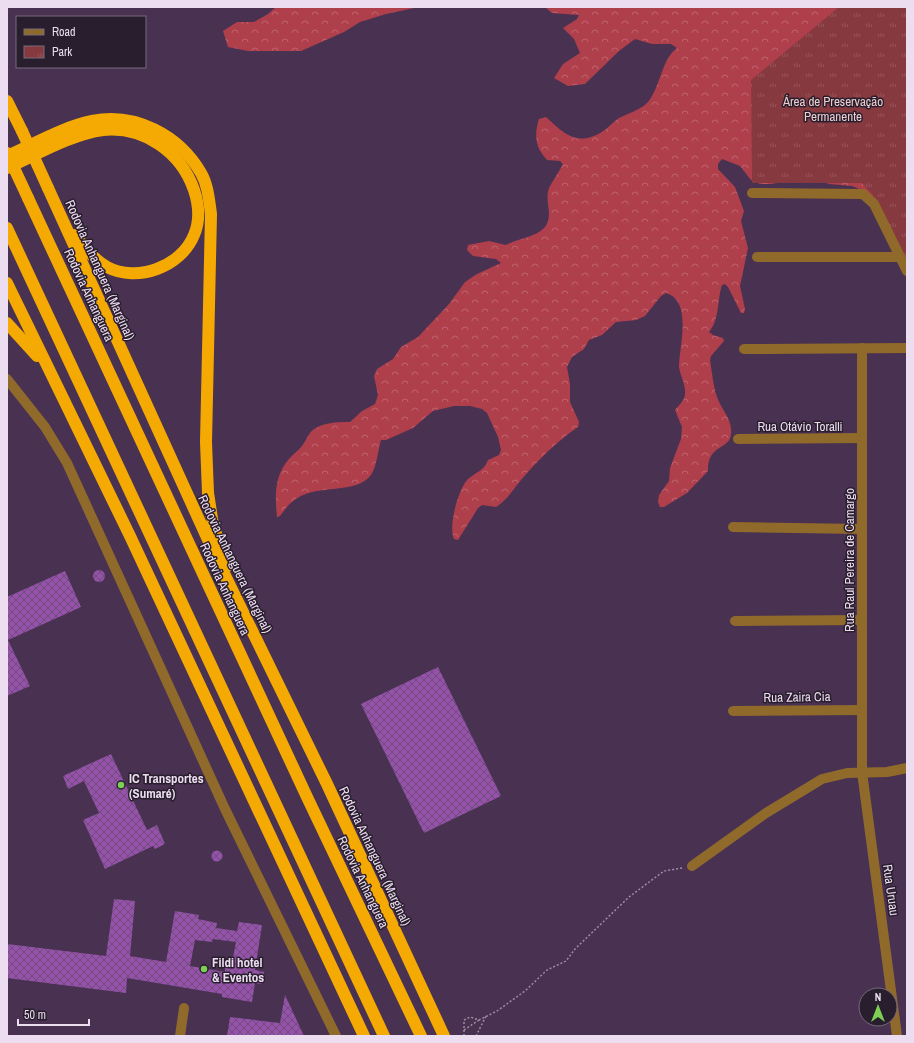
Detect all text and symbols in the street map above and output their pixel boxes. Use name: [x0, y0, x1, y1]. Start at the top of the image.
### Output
legend: [16, 16, 146, 68]
text: Road: [52, 24, 76, 40]
text: Park: [52, 44, 72, 60]
park label: Área de Preservação Permanente: [782, 93, 883, 125]
street label: Rodovia Anhanguera (Marginal): [62, 197, 138, 343]
street label: Rodovia Anhanguera: [61, 246, 117, 344]
street label: Rua Otávio Toralli: [757, 418, 843, 435]
street label: Rua Raul Pereira de Camargo: [841, 488, 858, 632]
street label: Rodovia Anhanguera (Marginal): [195, 492, 275, 636]
street label: Rodovia Anhanguera: [197, 540, 253, 638]
street label: Rua Zaira Cia: [763, 688, 831, 706]
place label: IC Transportes (Sumaré): [129, 770, 204, 802]
marker: IC Transportes (Sumaré): [116, 780, 126, 790]
street label: Rodovia Anhanguera (Marginal): [336, 784, 414, 928]
street label: Rodovia Anhanguera: [334, 833, 392, 931]
street label: Rua Uruau: [879, 863, 903, 917]
place label: Fildi hotel & Eventos: [212, 954, 264, 986]
marker: Fildi hotel & Eventos: [199, 964, 209, 974]
north arrow: [858, 987, 898, 1027]
text: N: [875, 990, 881, 1004]
scale bar: [18, 1001, 89, 1027]
text: 50 m: [24, 1007, 46, 1023]

